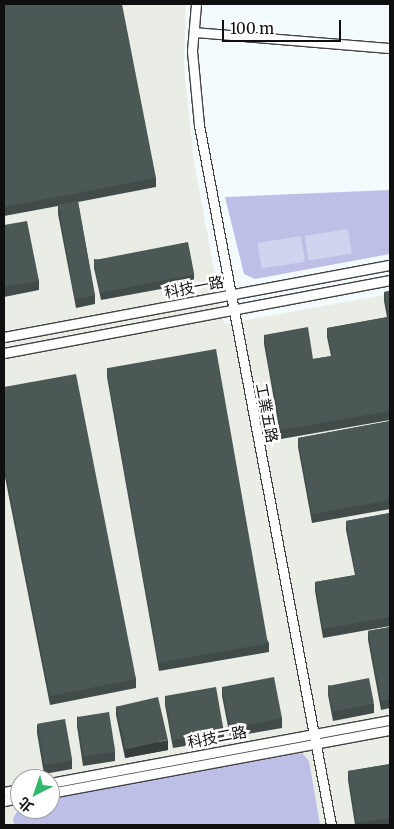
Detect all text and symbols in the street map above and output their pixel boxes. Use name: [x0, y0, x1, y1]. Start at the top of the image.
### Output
scale bar: [224, 10, 343, 42]
text: 100 m: [230, 19, 274, 38]
street label: 科技一路: [163, 272, 225, 302]
street label: 工業五路: [252, 382, 282, 444]
street label: 科技二路: [186, 722, 248, 752]
north arrow: [10, 769, 60, 819]
text: 北: [15, 793, 37, 816]

